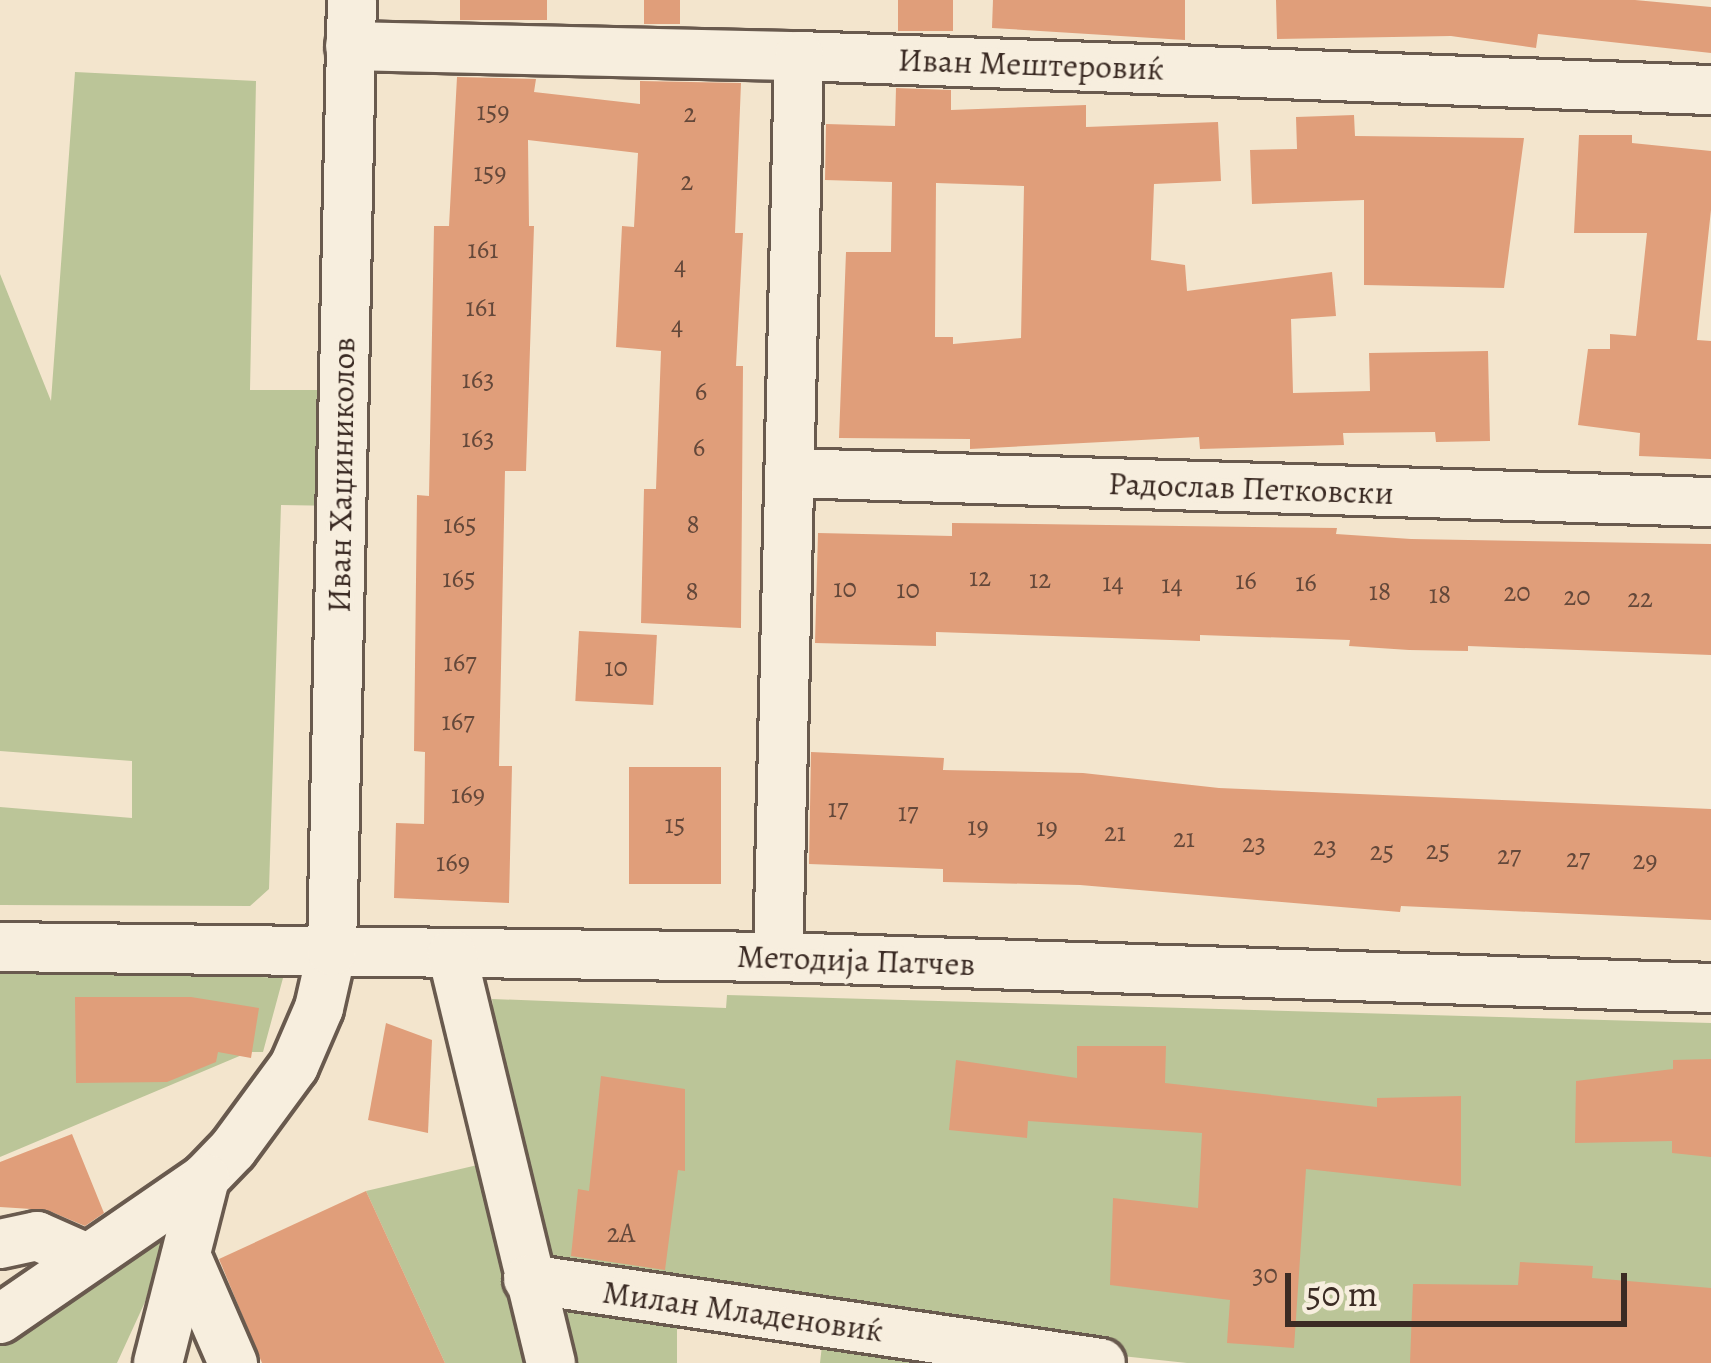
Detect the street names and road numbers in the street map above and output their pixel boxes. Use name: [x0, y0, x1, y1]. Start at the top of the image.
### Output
street label: Иван Мештеровиќ: [897, 40, 1165, 88]
street label: Иван Хаџиниколов: [319, 337, 363, 613]
street label: Радослав Петковски: [1107, 463, 1395, 513]
street label: Методија Патчев: [736, 936, 976, 984]
street label: Милан Младеновиќ: [600, 1272, 886, 1350]

